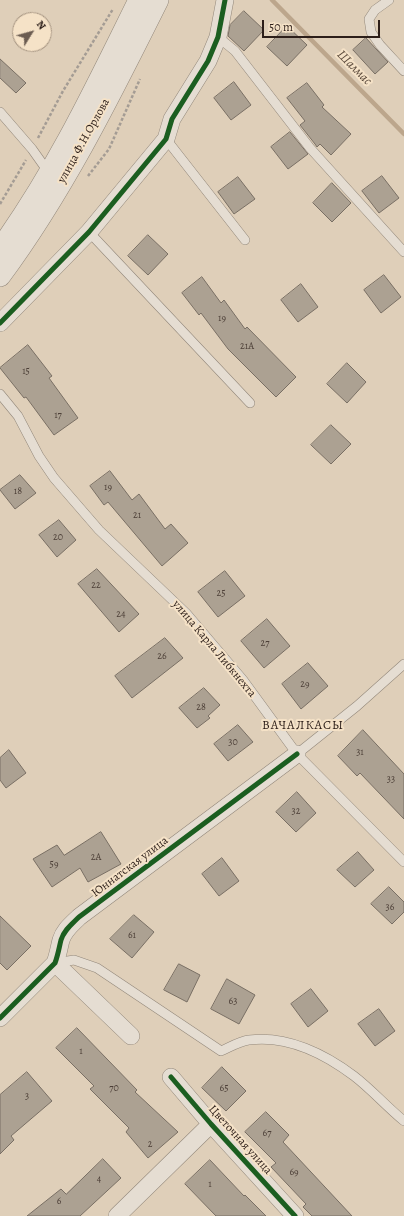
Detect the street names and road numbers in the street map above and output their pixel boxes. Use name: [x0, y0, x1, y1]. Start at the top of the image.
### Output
street label: улица Ф.Н.Орлова: [55, 96, 113, 186]
street label: улица Карла Либкнехта: [169, 597, 259, 701]
street label: Юннатская улица: [89, 833, 171, 901]
street label: Цветочная улица: [205, 1102, 275, 1178]

